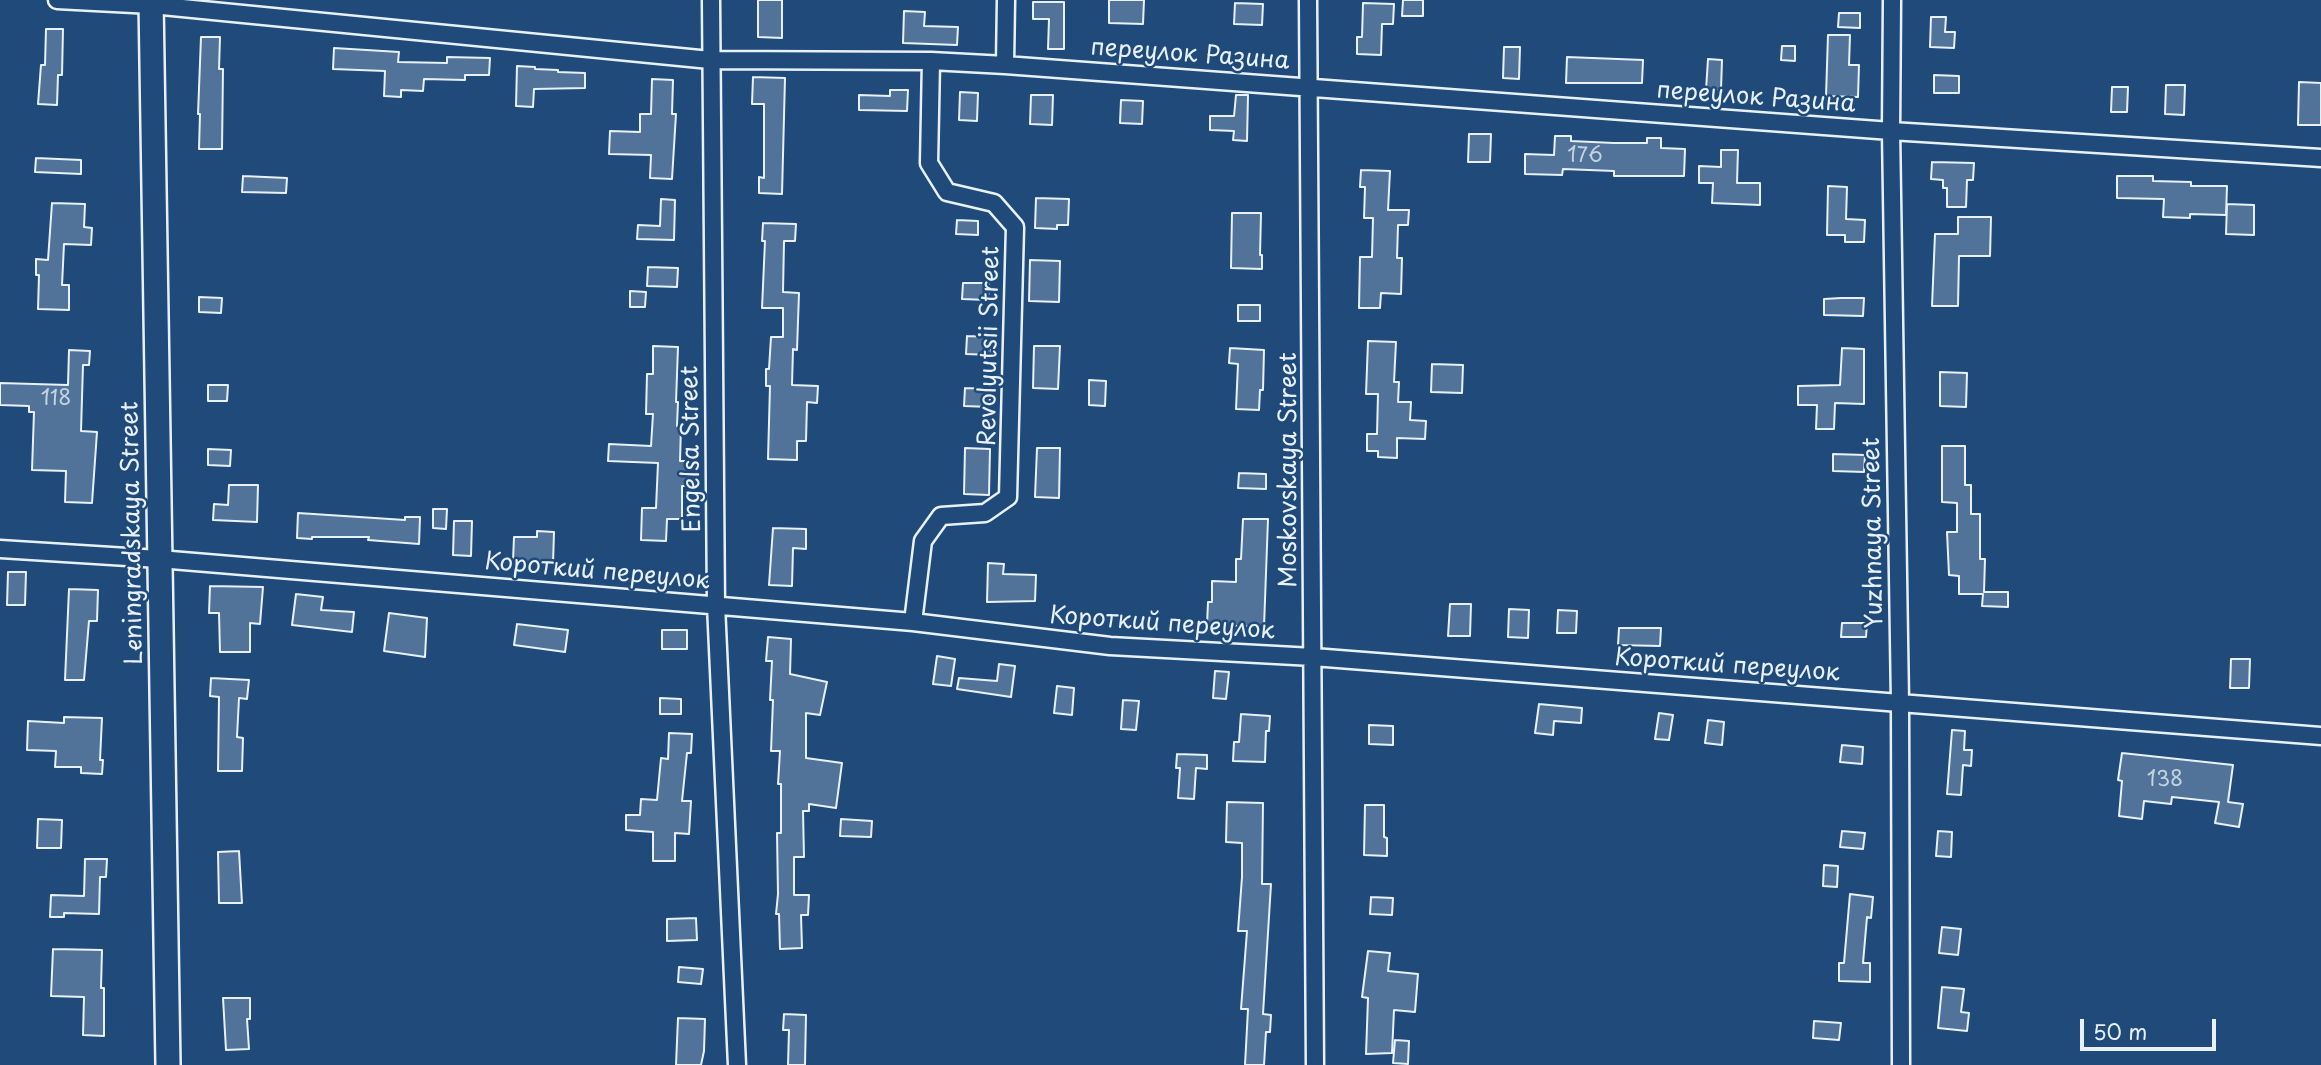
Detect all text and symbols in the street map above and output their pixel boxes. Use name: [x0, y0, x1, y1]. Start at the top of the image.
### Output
street label: переулок Разина: [1089, 34, 1291, 76]
street label: переулок Разина: [1655, 77, 1857, 119]
house number: 176: [1567, 143, 1603, 169]
street label: Revolyutsii Street: [974, 246, 1006, 446]
street label: Moskovskaya Street: [1275, 352, 1303, 588]
street label: Engelsa Street: [676, 365, 708, 533]
house number: 118: [41, 386, 71, 412]
street label: Leningradskaya Street: [116, 401, 150, 665]
street label: Yuzhnaya Street: [1858, 437, 1890, 629]
street label: Короткий переулок: [483, 548, 711, 596]
street label: Короткий переулок: [1048, 602, 1276, 646]
street label: Короткий переулок: [1613, 644, 1841, 688]
house number: 138: [2147, 767, 2183, 793]
scale bar: [2083, 1006, 2220, 1050]
text: 50 m: [2093, 1015, 2147, 1047]

